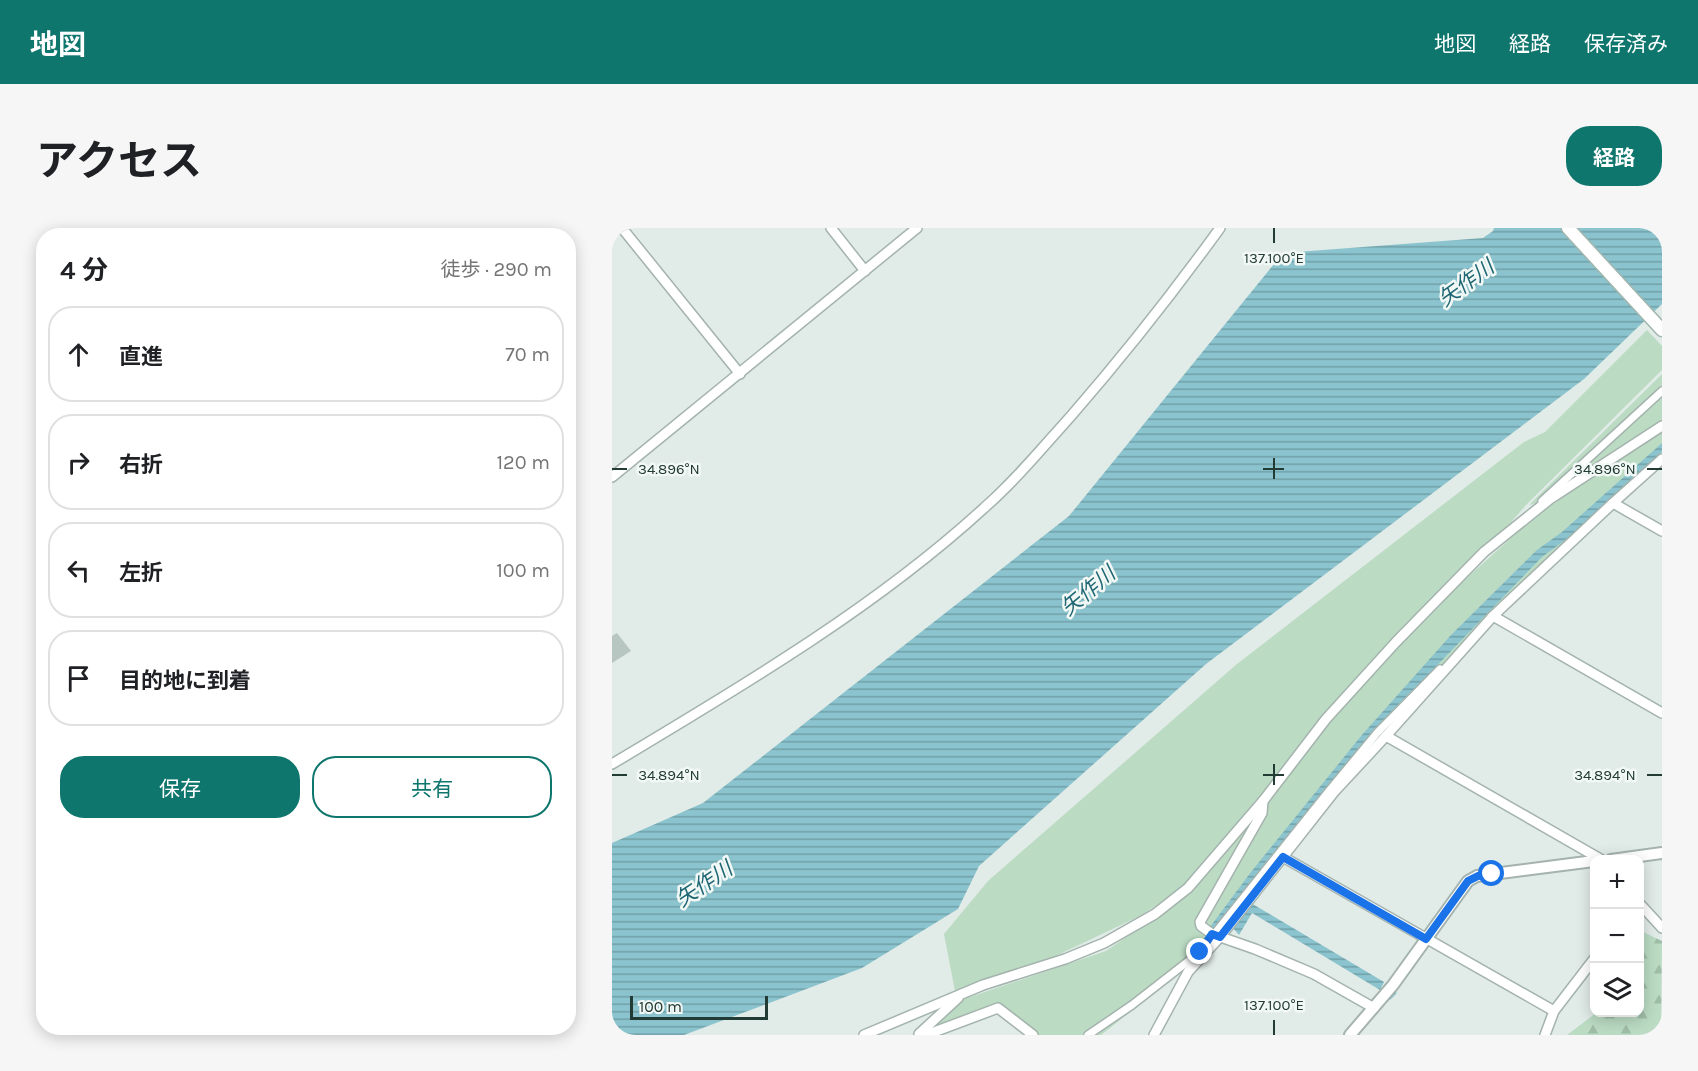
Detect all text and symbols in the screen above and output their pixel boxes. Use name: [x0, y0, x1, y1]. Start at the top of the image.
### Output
text: 地図: [30, 28, 86, 61]
text: 地図: [1434, 32, 1476, 56]
text: 経路: [1509, 32, 1551, 56]
text: 保存済み: [1584, 32, 1668, 56]
button: 経路: [1566, 126, 1662, 186]
text: アクセス: [36, 136, 202, 186]
text: 137.100°E: [1244, 249, 1304, 267]
water label: 矢作川: [1433, 254, 1500, 311]
text: 4 分: [60, 255, 108, 286]
text: 徒歩 · 290 m: [440, 258, 552, 281]
icon: ahead: [62, 338, 95, 371]
text: 70 m: [505, 343, 550, 366]
text: 直進: [119, 344, 163, 370]
icon: right: [62, 446, 95, 479]
text: 120 m: [496, 451, 550, 474]
text: 右折: [119, 452, 163, 478]
text: 34.896°N: [638, 460, 700, 478]
text: 34.896°N: [1574, 460, 1636, 478]
icon: left: [62, 554, 95, 587]
text: 100 m: [496, 559, 550, 582]
text: 左折: [119, 560, 163, 586]
water label: 矢作川: [1056, 560, 1121, 620]
icon: arrive: [62, 662, 95, 695]
text: 目的地に到着: [119, 668, 251, 694]
button: 保存: [60, 756, 300, 818]
button: 共有: [312, 756, 552, 818]
text: 34.894°N: [638, 766, 700, 784]
text: 34.894°N: [1574, 766, 1636, 784]
water label: 矢作川: [671, 855, 738, 912]
map controls: [1590, 855, 1644, 1017]
button: +: [1590, 855, 1644, 909]
route start: [1478, 860, 1504, 886]
button: −: [1590, 909, 1644, 963]
route end: [1186, 938, 1212, 964]
button: layers: [1590, 963, 1644, 1017]
scale bar: [630, 993, 768, 1020]
text: 137.100°E: [1244, 996, 1304, 1014]
text: 100 m: [639, 997, 682, 1016]

